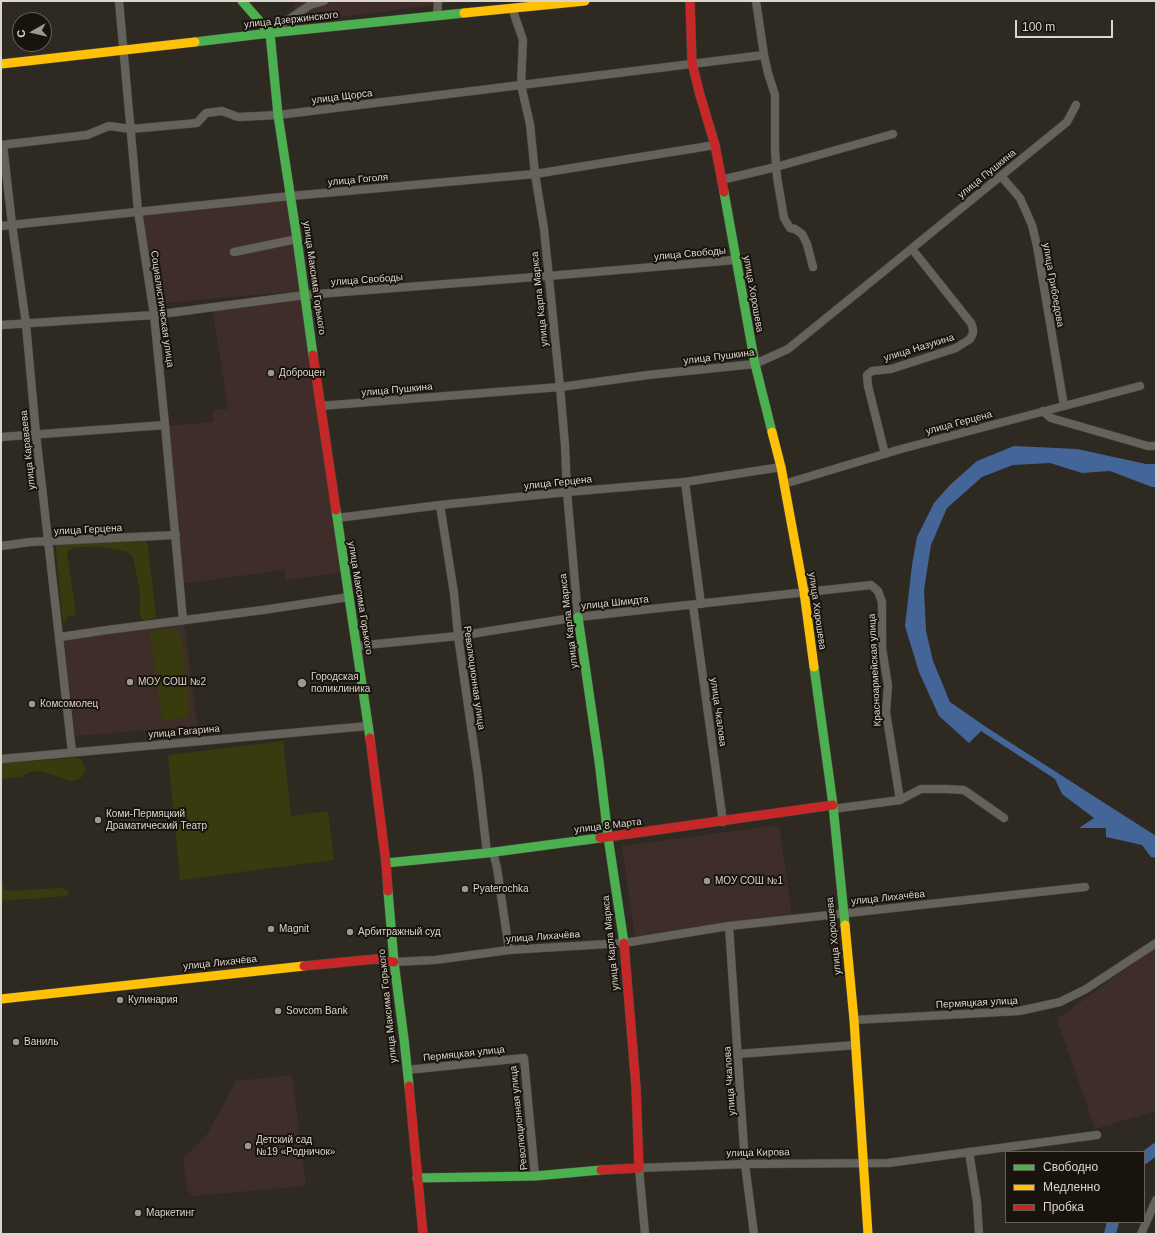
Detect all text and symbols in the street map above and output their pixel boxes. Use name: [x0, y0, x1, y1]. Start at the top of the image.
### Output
street label: улица Дзержинского: [243, 9, 339, 31]
north arrow: [12, 12, 52, 52]
scale bar: [1017, 12, 1115, 38]
text: 100 m: [1022, 20, 1055, 34]
text: С: [15, 29, 28, 38]
street label: улица Щорса: [311, 87, 373, 107]
street label: улица Пушкина: [955, 147, 1019, 201]
street label: улица Гоголя: [327, 171, 389, 189]
street label: улица Максима Горького: [300, 220, 328, 336]
street label: улица Грибоедова: [1040, 242, 1066, 328]
street label: улица Свободы: [653, 245, 727, 263]
street label: Социалистическая улица: [148, 250, 176, 368]
street label: улица Карла Маркса: [529, 251, 551, 347]
street label: улица Хорошева: [740, 255, 766, 333]
street label: улица Свободы: [330, 271, 404, 289]
street label: улица Назукина: [882, 332, 956, 364]
street label: улица Пушкина: [683, 347, 755, 367]
place label: Доброцен: [279, 367, 325, 379]
marker: Доброцен: [266, 368, 276, 378]
street label: улица Пушкина: [361, 381, 433, 399]
street label: улица Герцена: [924, 408, 994, 438]
street label: улица Караваева: [18, 410, 38, 490]
street label: улица Герцена: [523, 473, 593, 493]
street label: улица Герцена: [54, 522, 122, 538]
street label: улица Максима Горького: [345, 540, 375, 656]
street label: улица Хорошева: [806, 572, 828, 650]
street label: улица Карла Маркса: [557, 573, 581, 669]
street label: улица Шмидта: [581, 593, 649, 613]
street label: Красноармейская улица: [866, 613, 884, 727]
street label: Революционная улица: [461, 625, 487, 731]
place label: Городская поликлиника: [311, 671, 370, 694]
place label: МОУ СОШ №2: [138, 676, 206, 688]
marker: МОУ СОШ №2: [125, 677, 135, 687]
marker: Городская поликлиника: [296, 677, 308, 689]
street label: улица Чкалова: [707, 677, 729, 747]
place label: Комсомолец: [40, 698, 98, 710]
marker: Комсомолец: [27, 699, 37, 709]
street label: улица Гагарина: [148, 723, 220, 741]
place label: Коми-Пермяцкий Драматический Театр: [106, 808, 207, 832]
marker: Коми-Пермяцкий Драматический Театр: [93, 815, 103, 825]
street label: улица 8 Марта: [574, 816, 642, 836]
place label: МОУ СОШ №1: [715, 875, 783, 887]
marker: МОУ СОШ №1: [702, 876, 712, 886]
place label: Pyaterochka: [473, 883, 529, 895]
marker: Pyaterochka: [460, 884, 470, 894]
street label: улица Лихачёва: [850, 888, 926, 908]
street label: улица Карла Маркса: [600, 895, 622, 991]
street label: улица Хорошева: [824, 897, 844, 975]
place label: Magnit: [279, 923, 309, 935]
marker: Magnit: [266, 924, 276, 934]
place label: Арбитражный суд: [358, 926, 441, 938]
marker: Арбитражный суд: [345, 927, 355, 937]
street label: улица Лихачёва: [506, 928, 580, 946]
street label: улица Максима Горького: [376, 948, 400, 1064]
street label: улица Лихачёва: [182, 953, 258, 973]
place label: Кулинария: [128, 994, 178, 1006]
marker: Кулинария: [115, 995, 125, 1005]
street label: Пермяцкая улица: [936, 995, 1018, 1011]
place label: Sovcom Bank: [286, 1005, 348, 1017]
marker: Sovcom Bank: [273, 1006, 283, 1016]
place label: Ваниль: [24, 1036, 58, 1048]
marker: Ваниль: [11, 1037, 21, 1047]
street label: Пермяцкая улица: [423, 1044, 505, 1064]
street label: улица Чкалова: [722, 1046, 738, 1116]
street label: Революционная улица: [508, 1065, 530, 1171]
place label: Детский сад №19 «Родничок»: [256, 1134, 335, 1158]
marker: Детский сад №19 «Родничок»: [243, 1141, 253, 1151]
street label: улица Кирова: [726, 1146, 790, 1160]
legend: [1005, 1151, 1145, 1223]
text: Свободно: [1043, 1160, 1098, 1174]
text: Медленно: [1043, 1180, 1100, 1194]
text: Пробка: [1043, 1200, 1084, 1214]
place label: Маркетинг: [146, 1207, 195, 1219]
marker: Маркетинг: [133, 1208, 143, 1218]

